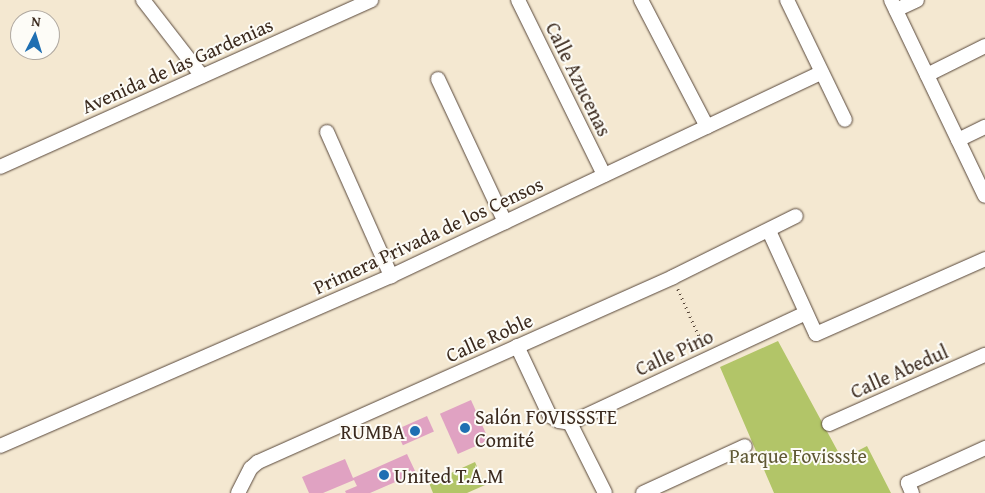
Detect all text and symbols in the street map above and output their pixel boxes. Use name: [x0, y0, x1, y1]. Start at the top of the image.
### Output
north arrow: [10, 10, 60, 60]
text: N: [31, 11, 42, 31]
street label: Avenida de las Gardenias: [78, 12, 276, 118]
street label: Calle Azucenas: [541, 18, 617, 140]
street label: Primera Privada de los Censos: [309, 171, 547, 299]
street label: Calle Roble: [442, 307, 536, 367]
street label: Calle Pino: [631, 324, 717, 380]
street label: Calle Abedul: [846, 339, 952, 403]
place label: Salón FOVISSSTE Comité: [475, 404, 617, 451]
place label: RUMBA: [340, 419, 405, 443]
marker: Salón FOVISSSTE Comité: [459, 422, 471, 434]
marker: RUMBA: [409, 425, 421, 437]
park label: Parque Fovissste: [729, 443, 867, 467]
place label: United T.A.M: [394, 463, 504, 487]
marker: United T.A.M: [378, 469, 390, 481]

